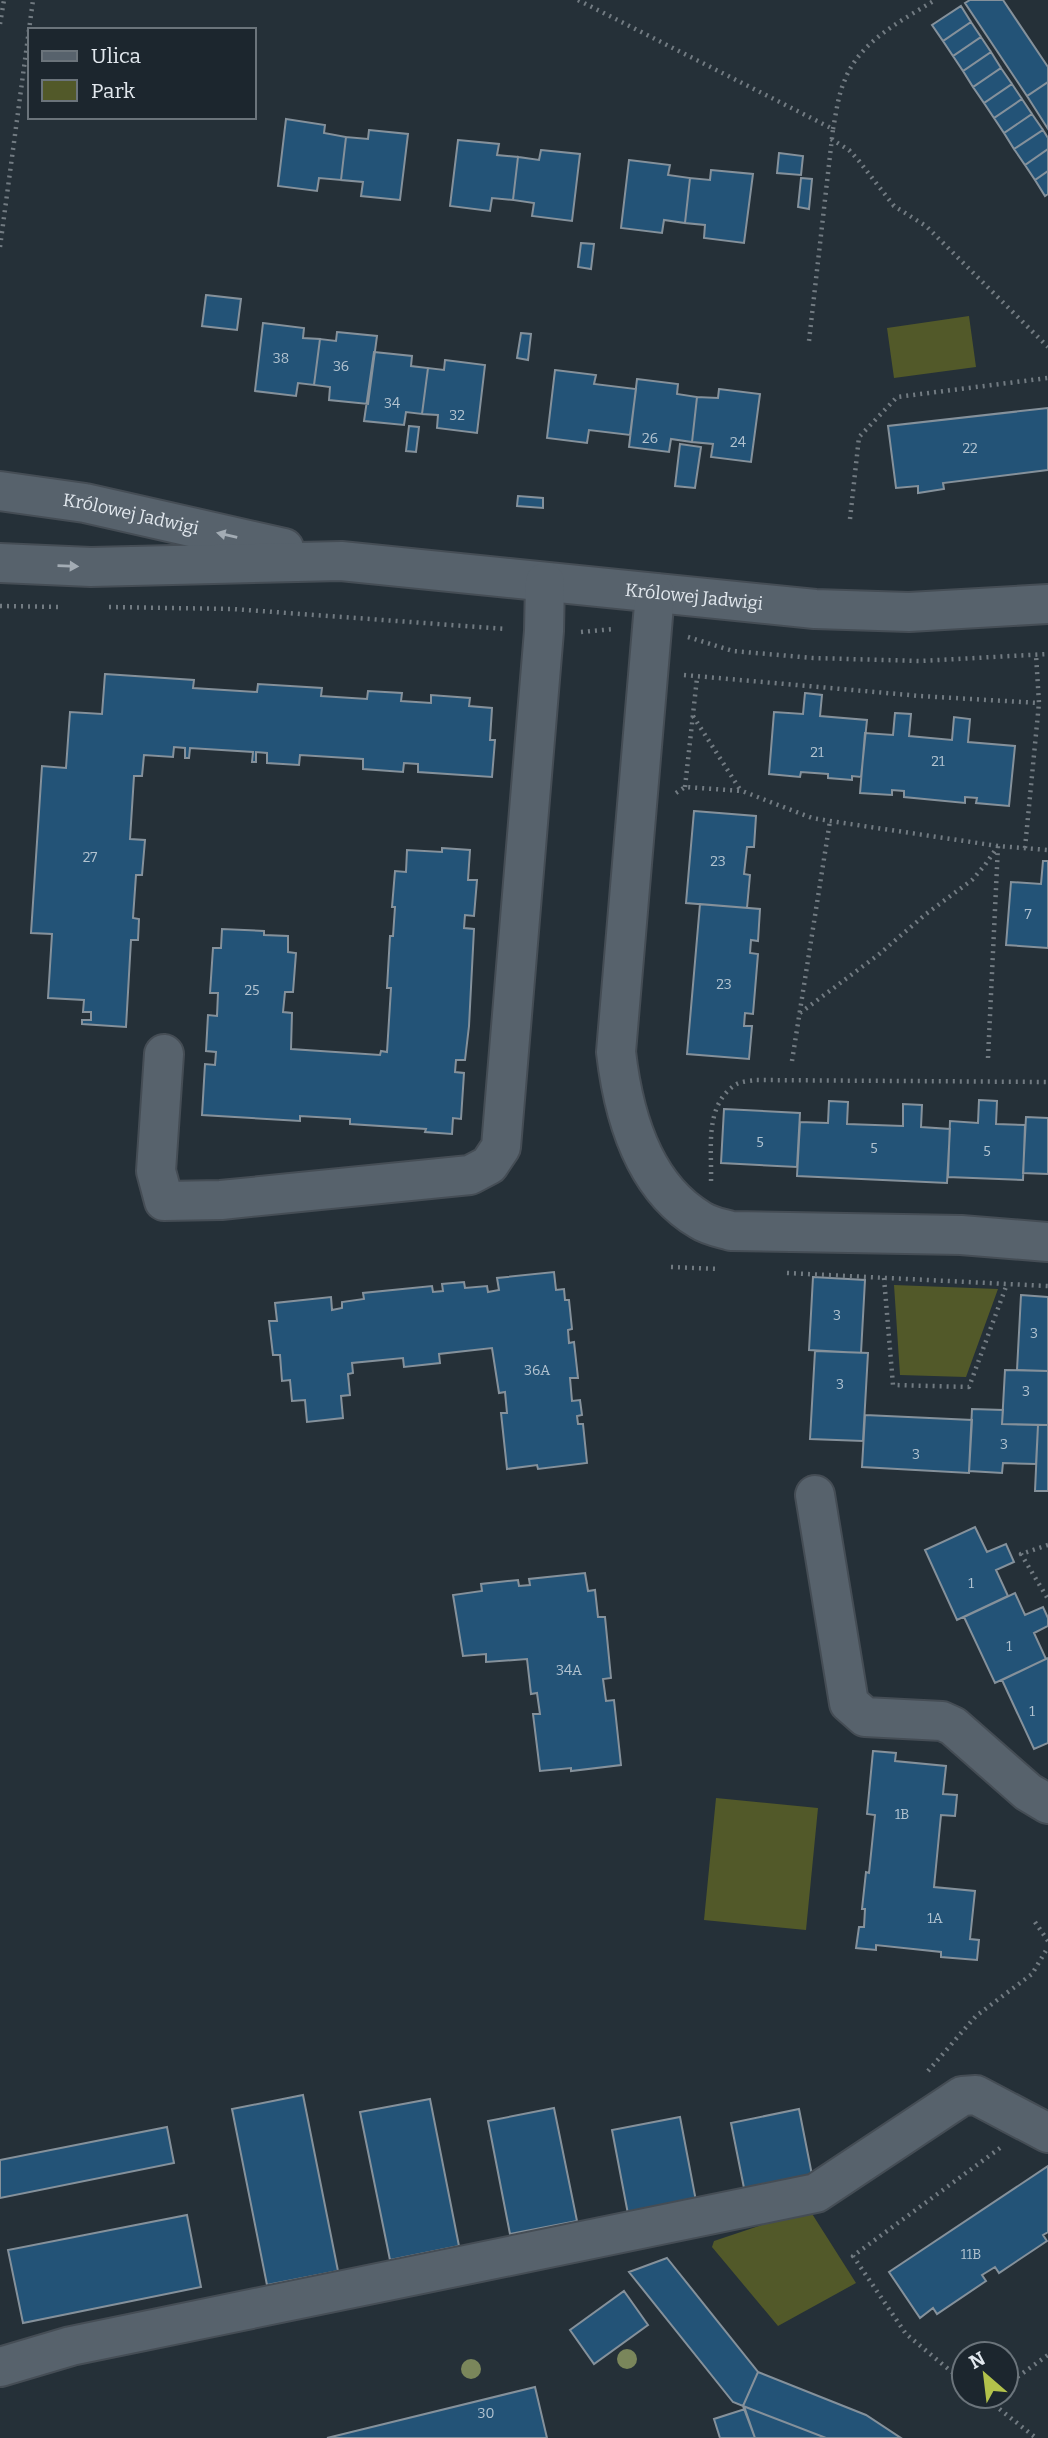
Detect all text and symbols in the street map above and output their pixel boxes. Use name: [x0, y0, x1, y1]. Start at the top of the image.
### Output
legend: [28, 28, 256, 119]
text: Ulica: [91, 43, 141, 69]
text: Park: [91, 78, 135, 104]
house number: 38: [273, 350, 289, 367]
house number: 36: [333, 358, 349, 375]
house number: 34: [384, 395, 400, 412]
house number: 32: [449, 407, 465, 424]
house number: 26: [642, 430, 658, 447]
house number: 24: [730, 434, 746, 451]
house number: 22: [962, 440, 978, 457]
street label: Królowej Jadwigi: [62, 489, 201, 539]
one-way arrow: [216, 529, 238, 540]
one-way arrow: [57, 561, 79, 572]
street label: Królowej Jadwigi: [624, 579, 764, 615]
house number: 21: [810, 744, 824, 761]
house number: 21: [931, 753, 945, 770]
house number: 27: [83, 849, 97, 866]
house number: 23: [710, 853, 726, 870]
house number: 7: [1024, 906, 1032, 923]
house number: 23: [716, 976, 732, 993]
house number: 25: [244, 982, 260, 999]
house number: 5: [756, 1134, 764, 1151]
house number: 5: [870, 1140, 878, 1157]
house number: 5: [983, 1143, 991, 1160]
house number: 3: [833, 1307, 841, 1324]
house number: 3: [1030, 1325, 1038, 1342]
house number: 36A: [524, 1362, 550, 1379]
house number: 3: [836, 1376, 844, 1393]
house number: 3: [1022, 1383, 1030, 1400]
house number: 3: [1000, 1436, 1008, 1453]
house number: 3: [912, 1446, 920, 1463]
house number: 1: [968, 1575, 974, 1592]
house number: 1: [1006, 1638, 1012, 1655]
house number: 34A: [556, 1662, 582, 1679]
house number: 1: [1029, 1703, 1035, 1720]
house number: 1B: [895, 1806, 909, 1823]
house number: 1A: [927, 1910, 943, 1927]
house number: 11B: [961, 2246, 981, 2263]
north arrow: [950, 2340, 1020, 2410]
text: N: [965, 2347, 989, 2374]
house number: 30: [478, 2405, 494, 2422]

